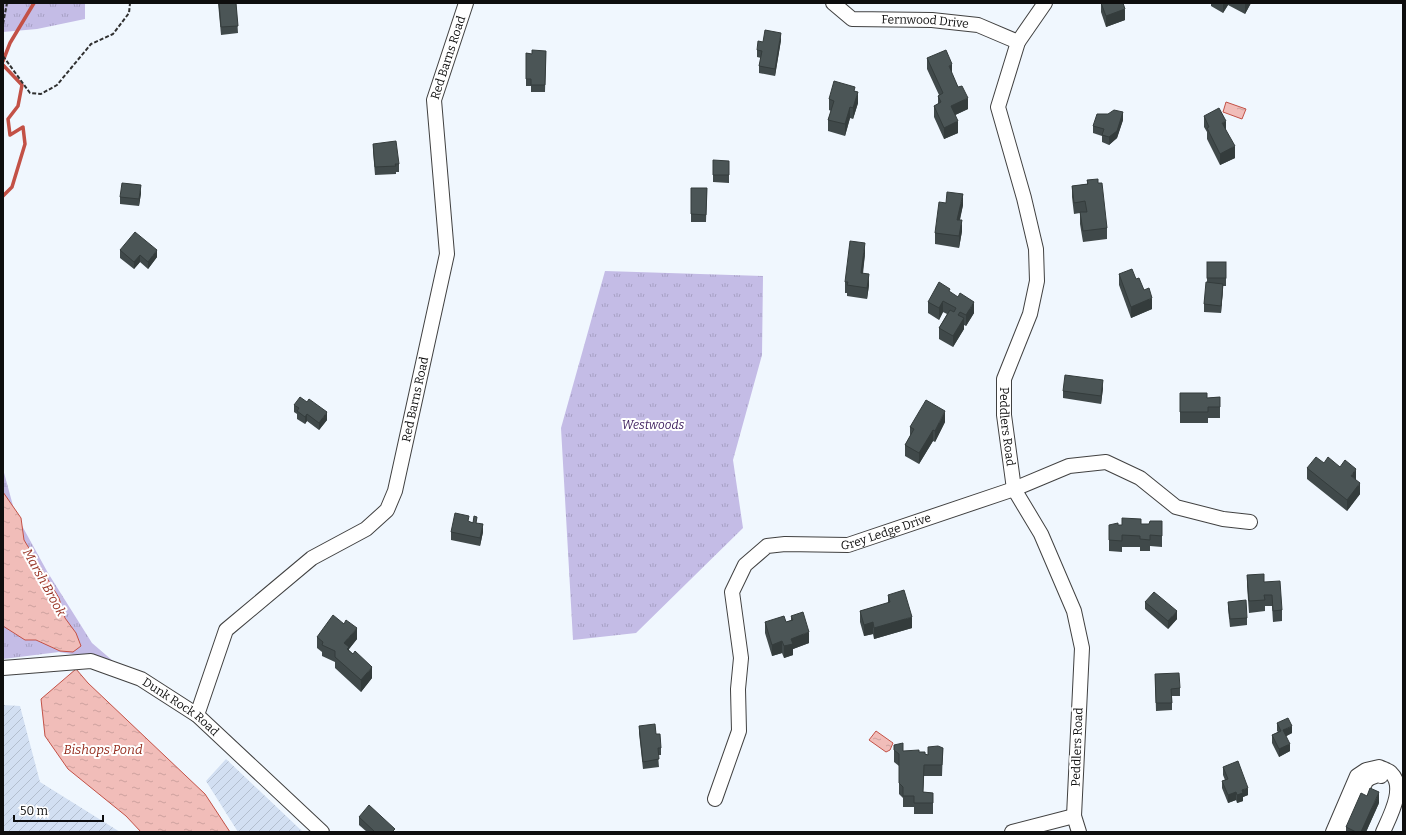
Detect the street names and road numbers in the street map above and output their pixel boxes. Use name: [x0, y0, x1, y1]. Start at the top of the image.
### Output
street label: Fernwood Drive: [881, 12, 969, 31]
street label: Red Barns Road: [428, 14, 468, 101]
street label: Red Barns Road: [399, 355, 431, 443]
street label: Peddlers Road: [997, 387, 1018, 467]
street label: Grey Ledge Drive: [841, 511, 933, 552]
street label: Dunk Rock Road: [140, 675, 222, 739]
street label: Peddlers Road: [1069, 707, 1085, 787]

